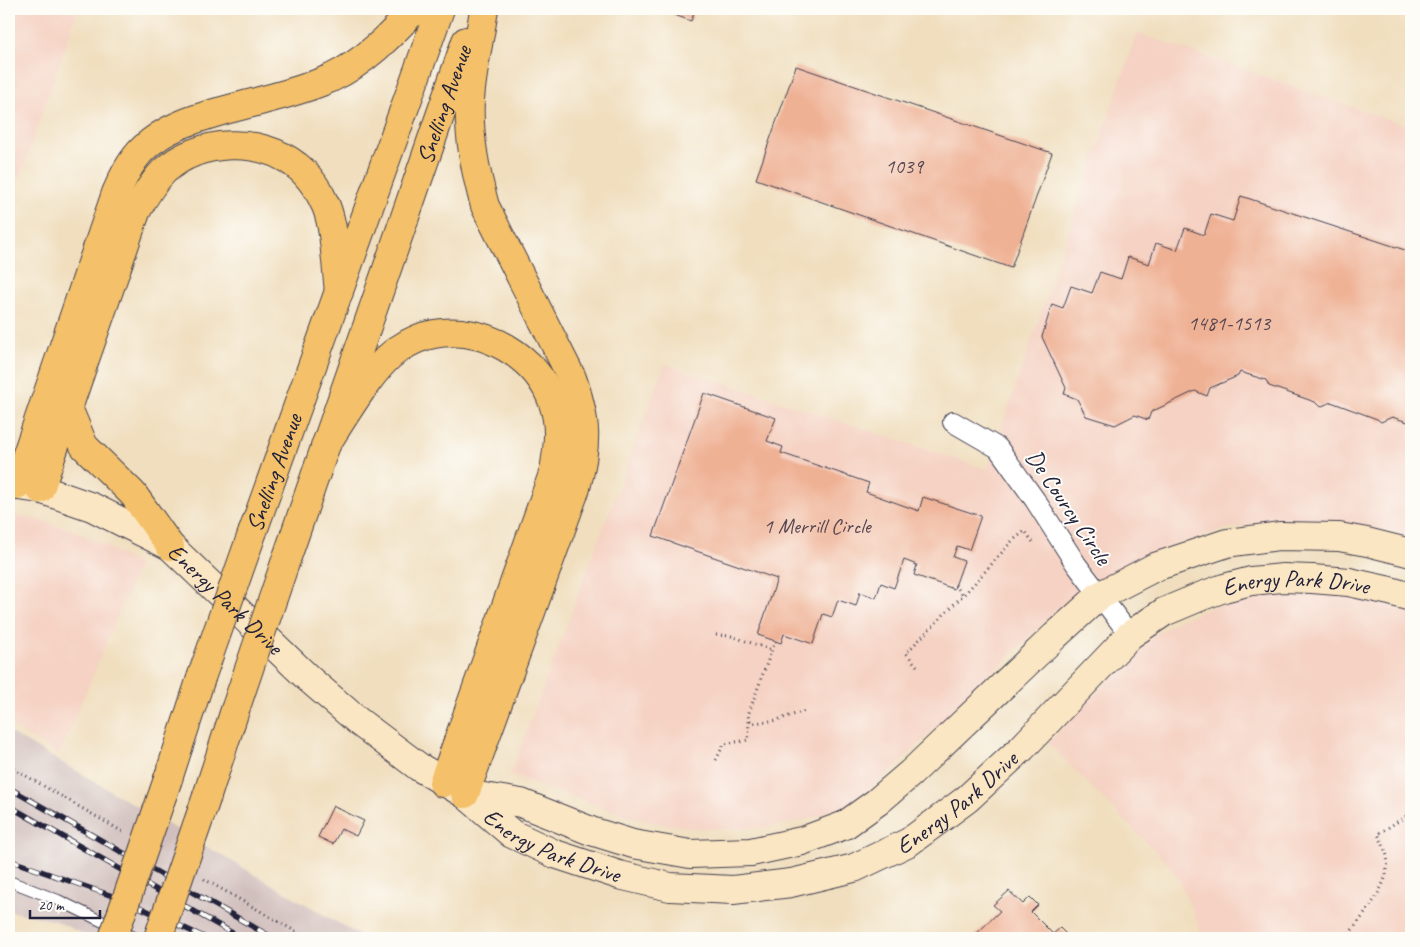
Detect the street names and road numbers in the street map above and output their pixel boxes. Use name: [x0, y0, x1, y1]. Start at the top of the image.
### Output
street label: Snelling Avenue: [410, 40, 479, 167]
street label: Snelling Avenue: [239, 408, 309, 535]
street label: De Courcy Circle: [1020, 444, 1120, 572]
street label: Energy Park Drive: [161, 537, 291, 662]
street label: Energy Park Drive: [1219, 563, 1374, 603]
street label: Energy Park Drive: [892, 743, 1026, 861]
street label: Energy Park Drive: [477, 801, 626, 890]

